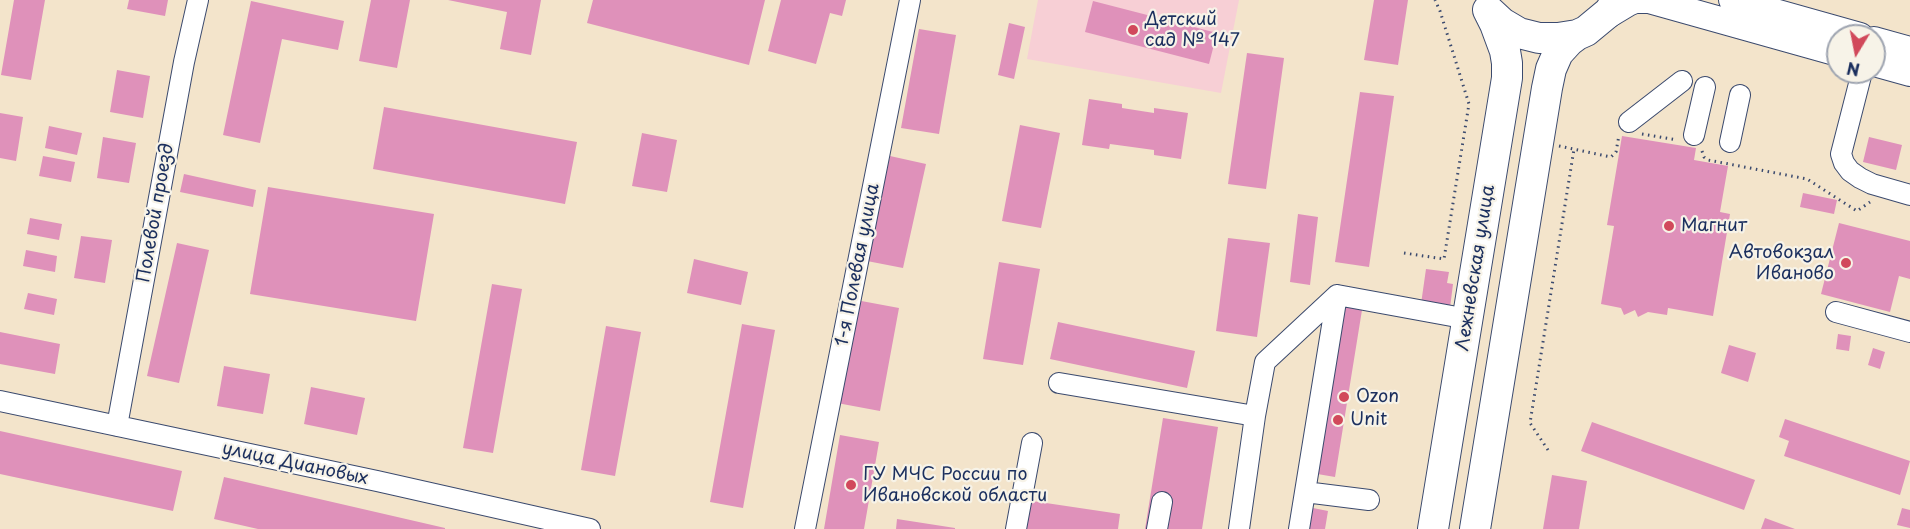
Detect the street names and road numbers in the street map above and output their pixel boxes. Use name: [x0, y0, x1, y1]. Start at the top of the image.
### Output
street label: Полевой проезд: [133, 142, 179, 284]
street label: 1-я Полевая улица: [832, 182, 884, 348]
street label: Лежневская улица: [1452, 183, 1500, 353]
street label: улица Диановых: [220, 438, 370, 490]

